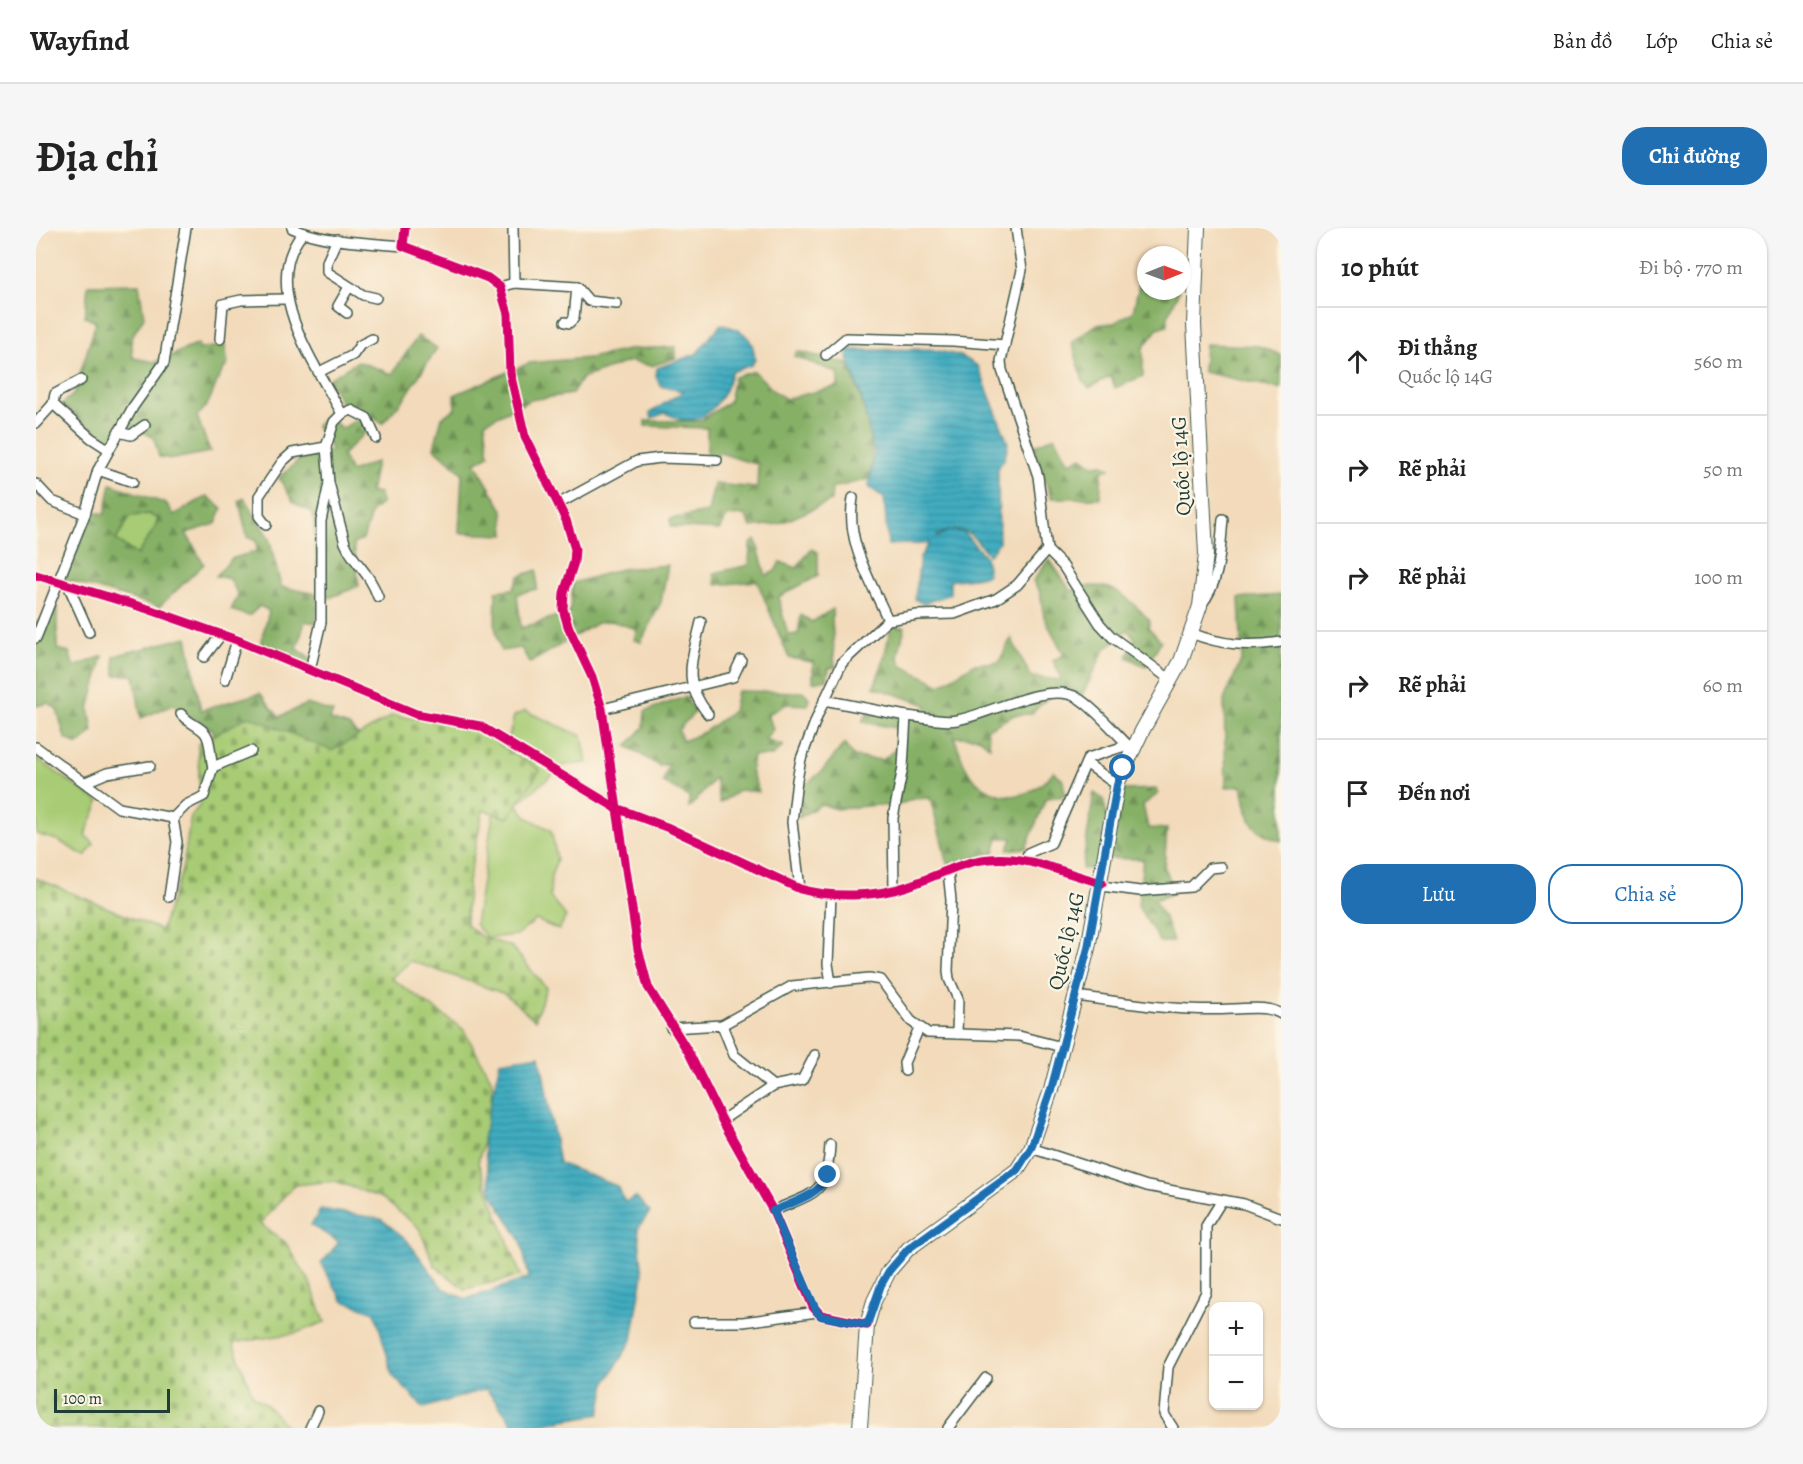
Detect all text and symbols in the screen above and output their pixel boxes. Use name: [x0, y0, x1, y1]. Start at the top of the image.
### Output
text: Wayfind: [30, 22, 129, 60]
text: Bản đồ: [1553, 27, 1612, 55]
text: Lớp: [1645, 27, 1678, 55]
text: Chia sẻ: [1711, 27, 1773, 55]
button: Chỉ đường: [1622, 127, 1767, 185]
text: Địa chỉ: [36, 128, 158, 185]
north arrow: [1137, 246, 1191, 300]
text: 10 phút: [1341, 250, 1419, 285]
text: Đi bộ · 770 m: [1639, 254, 1743, 281]
text: Đi thẳng: [1398, 333, 1477, 363]
icon: ahead: [1341, 345, 1374, 378]
text: 560 m: [1694, 348, 1743, 375]
text: Quốc lộ 14G: [1398, 363, 1493, 390]
street label: Quốc lộ 14G: [1164, 415, 1198, 517]
icon: right: [1341, 453, 1374, 486]
text: Rẽ phải: [1398, 454, 1466, 484]
text: 50 m: [1703, 456, 1743, 483]
icon: right: [1341, 561, 1374, 594]
text: Rẽ phải: [1398, 562, 1466, 592]
text: 100 m: [1694, 564, 1743, 591]
icon: right: [1341, 669, 1374, 702]
text: Rẽ phải: [1398, 670, 1466, 700]
text: 60 m: [1703, 672, 1743, 699]
route start: [1109, 754, 1135, 780]
icon: arrive: [1341, 777, 1374, 810]
text: Đến nơi: [1398, 778, 1470, 808]
button: Lưu: [1341, 864, 1536, 924]
button: Chia sẻ: [1548, 864, 1743, 924]
street label: Quốc lộ 14G: [1041, 889, 1091, 993]
route end: [814, 1161, 840, 1187]
map controls: [1209, 1302, 1263, 1410]
button: +: [1209, 1302, 1263, 1356]
button: −: [1209, 1356, 1263, 1410]
scale bar: [54, 1386, 170, 1414]
text: 100 m: [63, 1388, 102, 1410]

